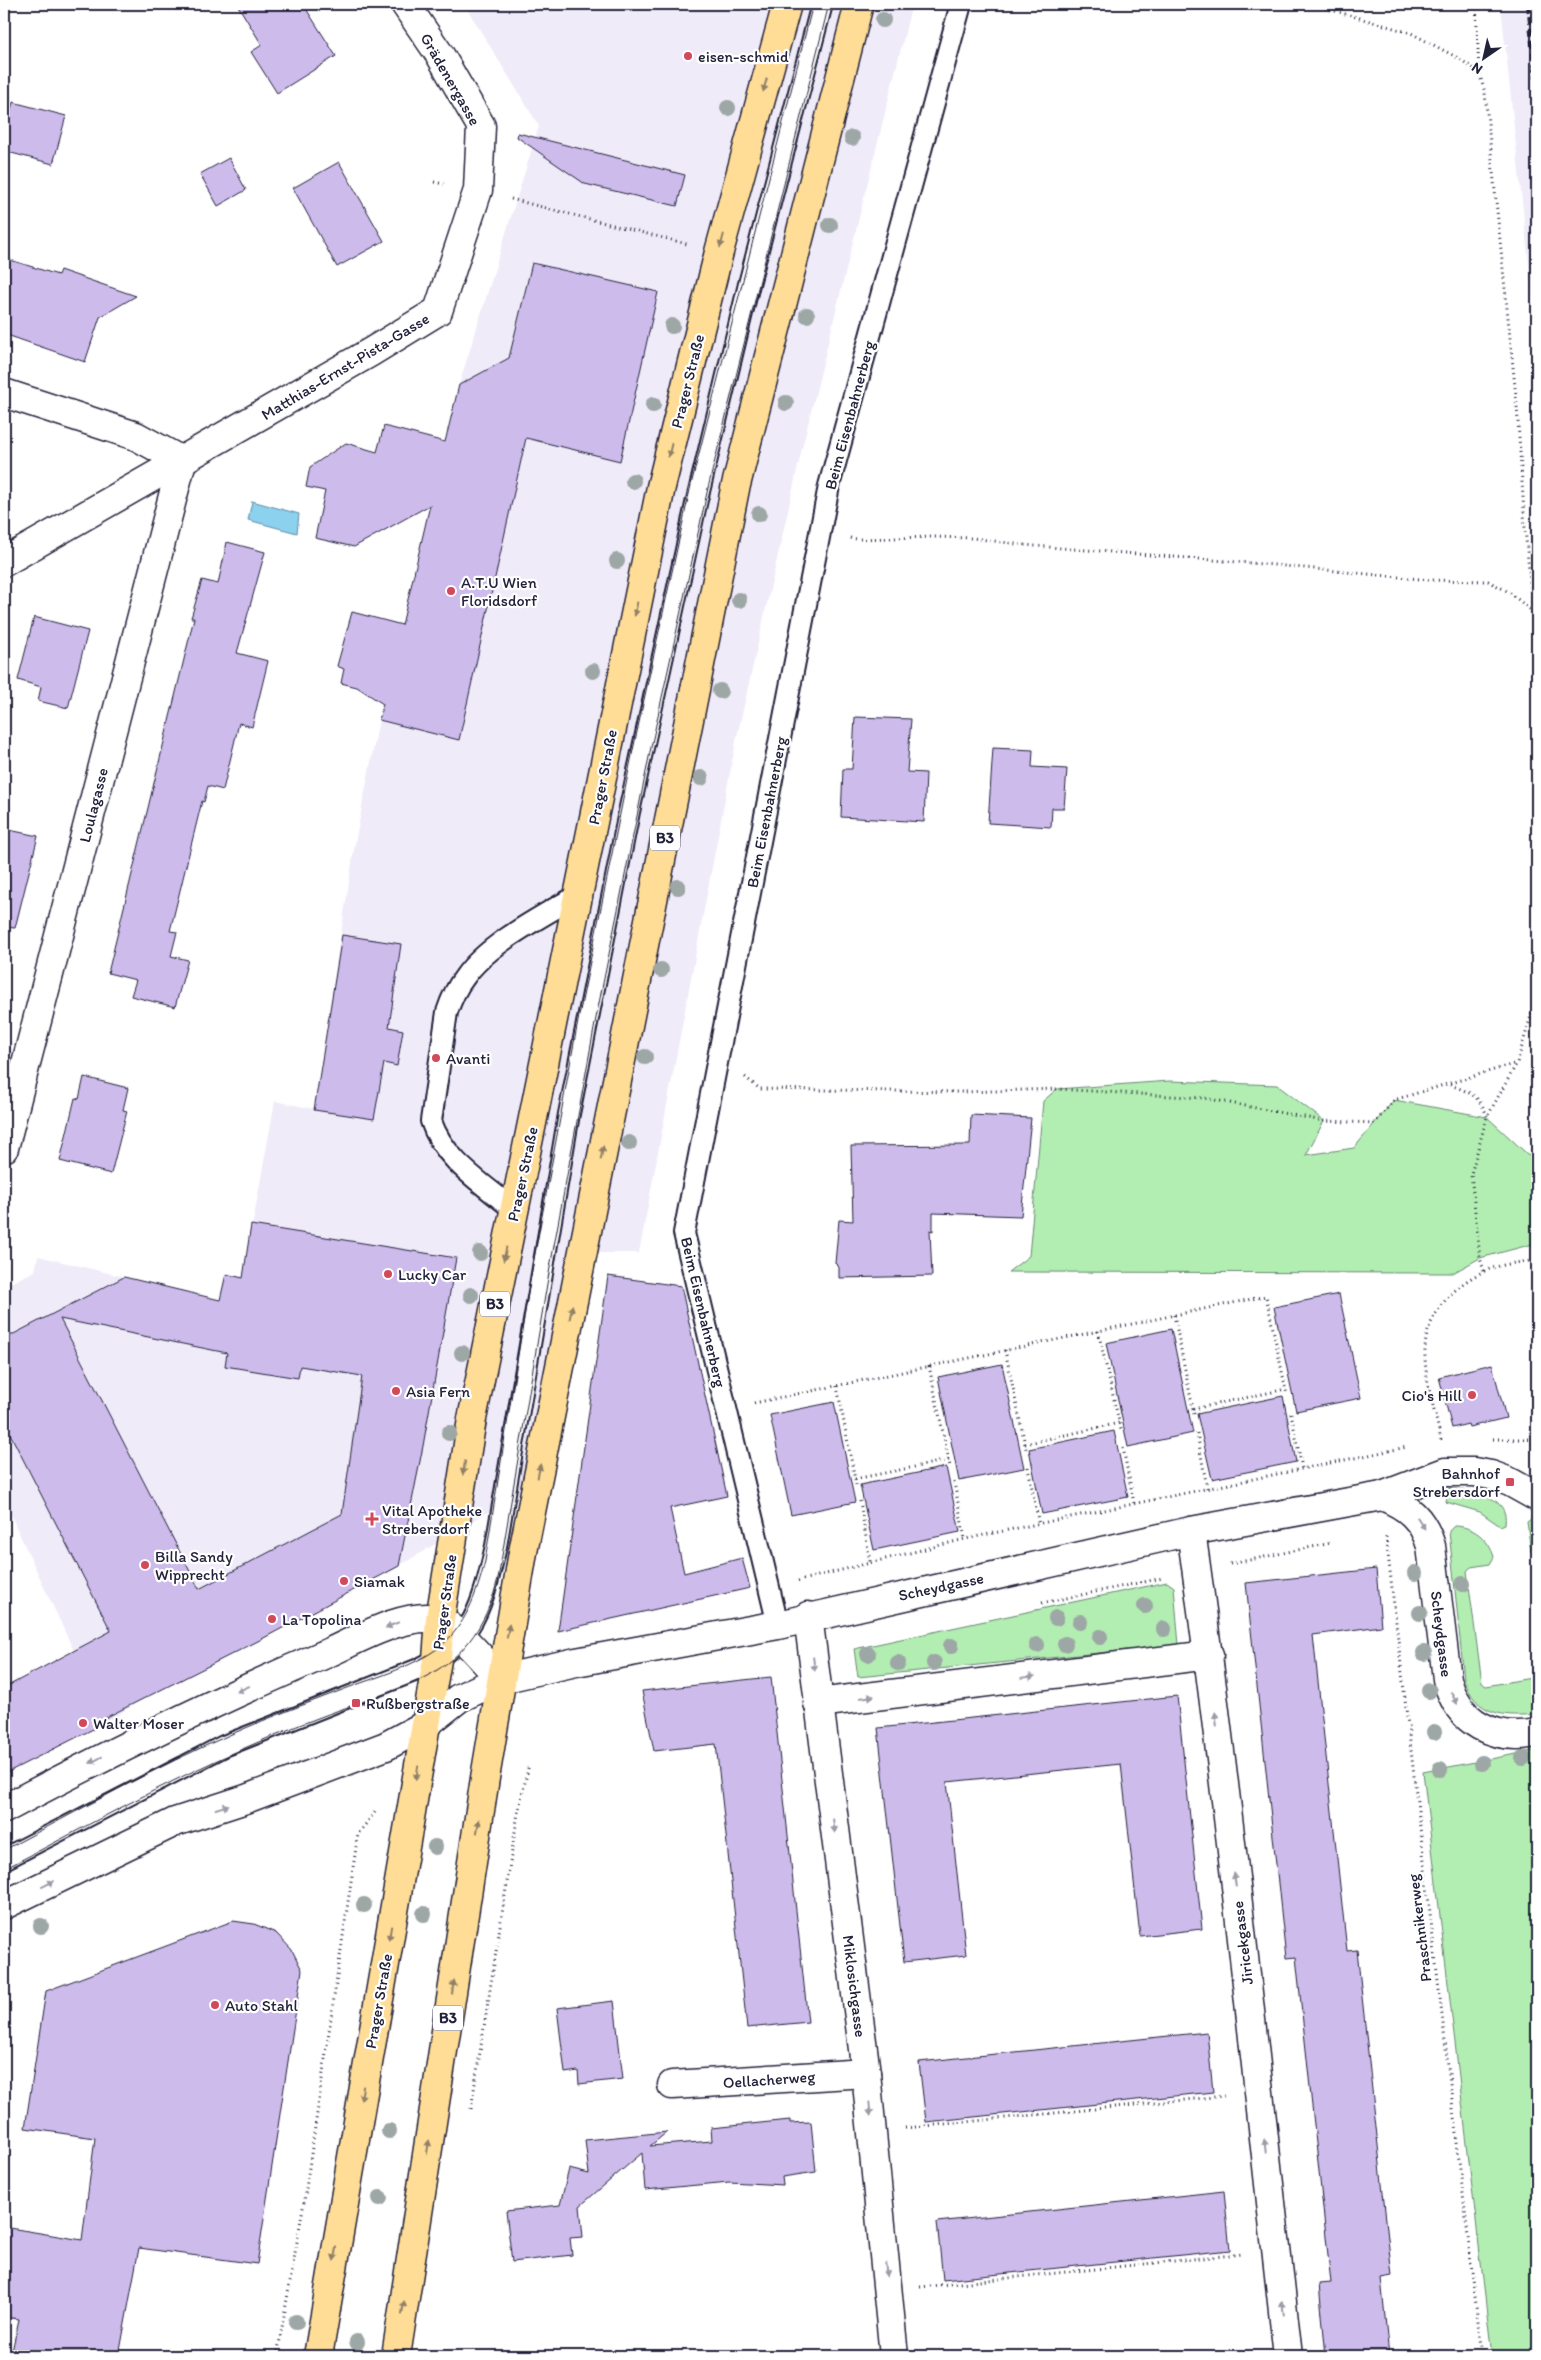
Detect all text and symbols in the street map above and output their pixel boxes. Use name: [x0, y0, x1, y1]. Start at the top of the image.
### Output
street label: Grädenergasse: [417, 30, 485, 129]
north arrow: [1458, 32, 1508, 82]
place label: eisen-schmid: [698, 47, 789, 66]
marker: eisen-schmid: [682, 50, 694, 62]
text: N: [1468, 59, 1486, 78]
one-way arrow: [761, 77, 769, 92]
one-way arrow: [718, 234, 726, 249]
street label: Matthias-Ernst-Pista-Gasse: [258, 309, 433, 424]
street label: Prager Straße: [667, 332, 708, 430]
street label: Beim Eisenbahnerberg: [820, 338, 879, 492]
one-way arrow: [666, 442, 674, 457]
place label: A.T.U Wien Floridsdorf: [461, 573, 538, 610]
marker: A.T.U Wien Floridsdorf: [445, 585, 457, 597]
one-way arrow: [632, 601, 640, 616]
street label: Prager Straße: [584, 728, 621, 826]
street label: Beim Eisenbahnerberg: [742, 734, 791, 889]
street label: Loulagasse: [75, 766, 112, 844]
road number: B3: [650, 826, 680, 850]
place label: Avanti: [446, 1049, 490, 1068]
marker: Avanti: [430, 1052, 442, 1064]
street label: Prager Straße: [503, 1125, 542, 1223]
one-way arrow: [599, 1144, 607, 1160]
street label: Beim Eisenbahnerberg: [677, 1235, 730, 1390]
one-way arrow: [501, 1246, 509, 1262]
place label: Lucky Car: [398, 1265, 467, 1284]
marker: Lucky Car: [382, 1268, 394, 1280]
road number: B3: [480, 1292, 510, 1316]
one-way arrow: [567, 1303, 575, 1319]
place label: Asia Fern: [406, 1382, 470, 1401]
marker: Asia Fern: [390, 1385, 402, 1397]
place label: Cio's Hill: [1402, 1386, 1462, 1405]
marker: Cio's Hill: [1466, 1389, 1478, 1401]
one-way arrow: [460, 1460, 468, 1476]
one-way arrow: [535, 1464, 543, 1479]
place label: Bahnhof Strebersdorf: [1413, 1464, 1501, 1501]
marker: Bahnhof Strebersdorf: [1504, 1476, 1516, 1488]
place label: Vital Apotheke Strebersdorf: [382, 1501, 482, 1538]
marker: Vital Apotheke Strebersdorf: [366, 1513, 378, 1525]
one-way arrow: [1416, 1516, 1426, 1529]
place label: Billa Sandy Wipprecht: [155, 1547, 233, 1584]
street label: Prager Straße: [428, 1553, 461, 1651]
marker: Billa Sandy Wipprecht: [139, 1559, 151, 1571]
street label: Scheydgasse: [897, 1568, 986, 1605]
place label: Siamak: [354, 1572, 405, 1591]
marker: Siamak: [338, 1575, 350, 1587]
street label: Scheydgasse: [1427, 1590, 1456, 1679]
place label: La Topolina: [282, 1610, 361, 1629]
marker: La Topolina: [266, 1613, 278, 1625]
one-way arrow: [385, 1622, 399, 1630]
one-way arrow: [505, 1622, 513, 1638]
one-way arrow: [810, 1657, 818, 1673]
one-way arrow: [1020, 1673, 1036, 1681]
one-way arrow: [236, 1685, 250, 1693]
one-way arrow: [1450, 1691, 1459, 1704]
one-way arrow: [859, 1693, 875, 1701]
place label: Rußbergstraße: [366, 1694, 470, 1713]
marker: Rußbergstraße: [350, 1697, 362, 1709]
one-way arrow: [1212, 1711, 1220, 1727]
place label: Walter Moser: [93, 1714, 184, 1733]
marker: Walter Moser: [77, 1717, 89, 1729]
one-way arrow: [89, 1756, 104, 1764]
one-way arrow: [413, 1766, 421, 1782]
one-way arrow: [214, 1803, 229, 1810]
one-way arrow: [474, 1818, 482, 1834]
one-way arrow: [830, 1818, 838, 1834]
one-way arrow: [1231, 1872, 1239, 1888]
street label: Praschnikerweg: [1403, 1872, 1436, 1983]
one-way arrow: [40, 1880, 55, 1888]
street label: Jiricekgasse: [1228, 1900, 1257, 1986]
one-way arrow: [385, 1926, 393, 1942]
street label: Miklosichgasse: [839, 1934, 870, 2038]
street label: Prager Straße: [361, 1952, 396, 2050]
one-way arrow: [449, 1979, 457, 1995]
place label: Auto Stahl: [225, 1996, 298, 2015]
marker: Auto Stahl: [209, 1999, 221, 2011]
road number: B3: [433, 2006, 463, 2030]
street label: Oellacherweg: [722, 2067, 817, 2092]
one-way arrow: [358, 2086, 366, 2102]
one-way arrow: [866, 2101, 874, 2117]
one-way arrow: [1261, 2138, 1269, 2154]
one-way arrow: [424, 2139, 432, 2155]
one-way arrow: [330, 2246, 338, 2262]
one-way arrow: [882, 2262, 890, 2278]
one-way arrow: [399, 2300, 407, 2316]
one-way arrow: [1279, 2300, 1287, 2316]

